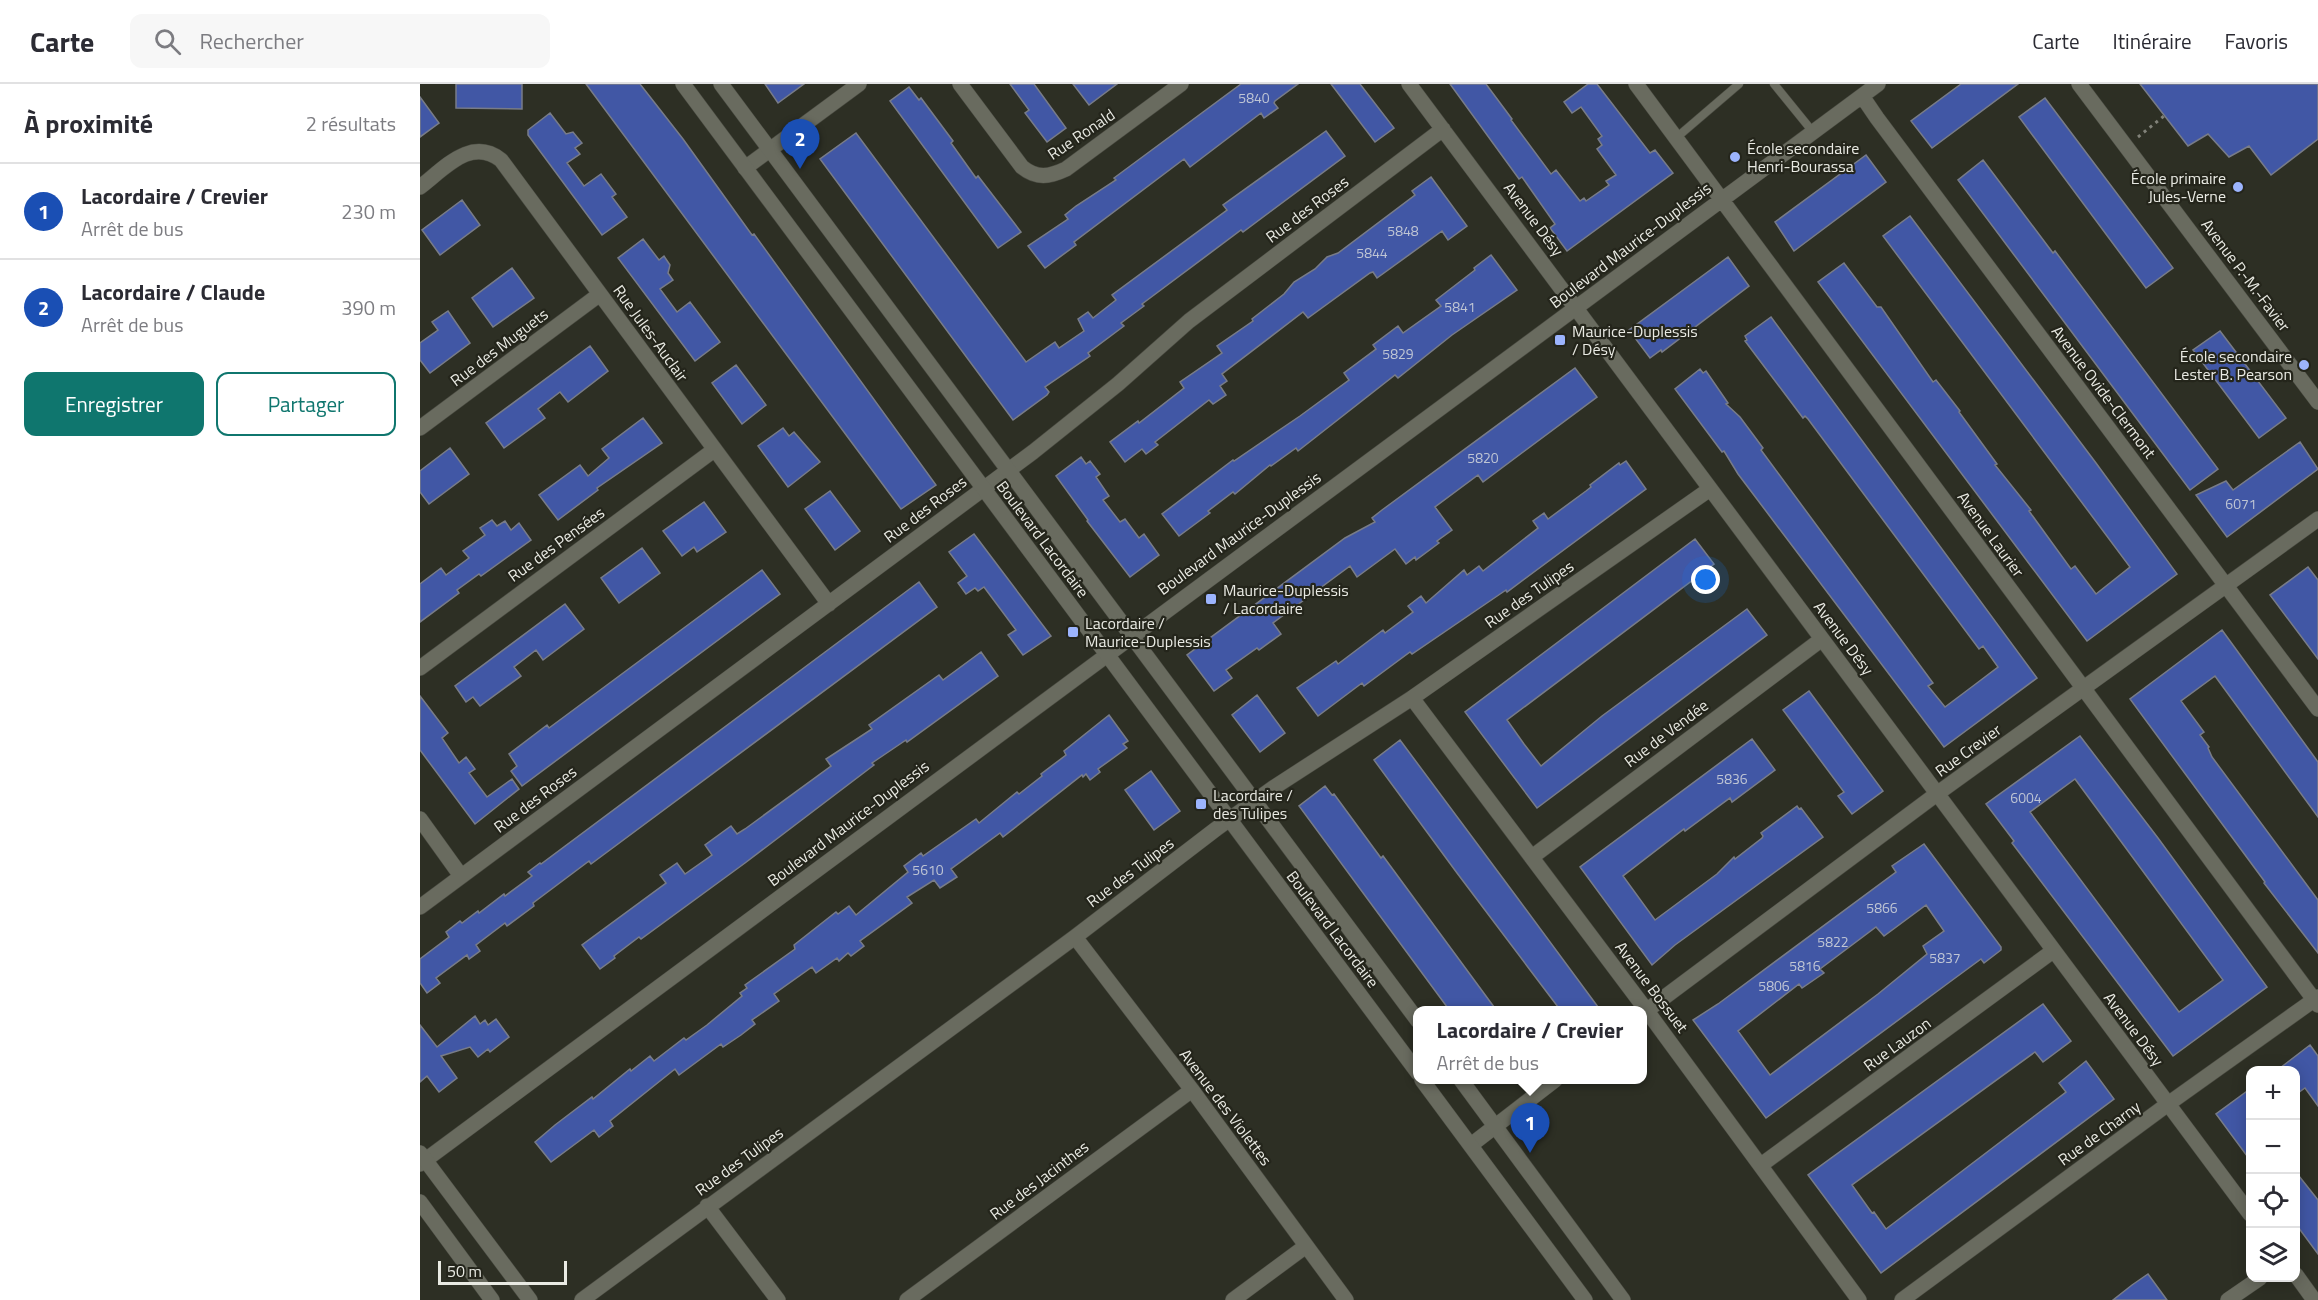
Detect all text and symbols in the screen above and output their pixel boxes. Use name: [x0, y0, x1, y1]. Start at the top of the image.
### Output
search box: [130, 14, 550, 68]
text: Carte: [30, 20, 94, 63]
text: Rechercher: [199, 24, 304, 58]
icon: search: [151, 25, 184, 58]
text: Carte: [2032, 25, 2080, 57]
text: Itinéraire: [2113, 25, 2192, 57]
text: Favoris: [2225, 25, 2288, 57]
house number: 5840: [1238, 87, 1270, 108]
street label: Rue Ronald: [1042, 103, 1120, 165]
text: À proximité: [24, 104, 153, 143]
text: 2 résultats: [306, 108, 396, 139]
pin: 2: [780, 120, 820, 169]
place label: École secondaire Henri-Bourassa: [1747, 136, 1859, 178]
marker: École secondaire Henri-Bourassa: [1728, 150, 1742, 164]
place label: École primaire Jules-Verne: [2131, 166, 2226, 208]
street label: Rue des Roses: [1260, 170, 1354, 248]
street label: Boulevard Maurice-Duplessis: [1544, 176, 1716, 314]
street label: Avenue Désy: [1498, 177, 1570, 261]
text: Lacordaire / Crevier: [81, 179, 268, 213]
marker: École primaire Jules-Verne: [2231, 180, 2245, 194]
text: 1: [38, 196, 49, 227]
text: 230 m: [341, 196, 396, 227]
text: Arrêt de bus: [81, 213, 184, 244]
street label: Avenue P.-M.-Favier: [2196, 214, 2297, 337]
house number: 5848: [1387, 220, 1419, 241]
house number: 5844: [1356, 242, 1388, 263]
text: Lacordaire / Claude: [81, 275, 265, 309]
street label: Rue Jules-Auclair: [608, 280, 695, 387]
text: 2: [38, 292, 49, 323]
text: 390 m: [341, 292, 396, 323]
house number: 5841: [1444, 296, 1476, 317]
street label: Rue des Muguets: [445, 302, 553, 392]
text: Arrêt de bus: [81, 309, 184, 340]
place label: Maurice-Duplessis / Désy: [1572, 319, 1698, 361]
street label: Avenue Ovide-Clermont: [2046, 321, 2162, 464]
marker: Maurice-Duplessis / Désy: [1553, 333, 1567, 347]
house number: 5829: [1382, 343, 1414, 364]
place label: École secondaire Lester B. Pearson: [2174, 344, 2292, 386]
marker: École secondaire Lester B. Pearson: [2297, 358, 2311, 372]
button: Enregistrer: [24, 372, 204, 436]
button: Partager: [216, 372, 396, 436]
house number: 5820: [1467, 447, 1499, 468]
street label: Boulevard Maurice-Duplessis: [1152, 465, 1326, 601]
street label: Rue des Roses: [878, 470, 972, 548]
street label: Boulevard Lacordaire: [991, 475, 1095, 603]
street label: Avenue Laurier: [1952, 486, 2030, 582]
house number: 6071: [2225, 493, 2257, 514]
street label: Rue des Pensées: [503, 501, 609, 587]
street label: Rue des Tulipes: [1479, 554, 1579, 634]
your location: [1691, 565, 1720, 594]
place label: Maurice-Duplessis / Lacordaire: [1223, 578, 1349, 620]
marker: Maurice-Duplessis / Lacordaire: [1204, 592, 1218, 606]
street label: Avenue Désy: [1808, 596, 1880, 680]
place label: Lacordaire / Maurice-Duplessis: [1085, 611, 1211, 653]
marker: Lacordaire / Maurice-Duplessis: [1066, 625, 1080, 639]
street label: Rue de Vendée: [1619, 693, 1713, 773]
street label: Rue Crevier: [1930, 717, 2006, 782]
street label: Boulevard Maurice-Duplessis: [762, 754, 934, 892]
street label: Rue des Roses: [488, 760, 582, 838]
house number: 5836: [1716, 768, 1748, 789]
place label: Lacordaire / des Tulipes: [1213, 783, 1293, 825]
house number: 6004: [2010, 787, 2042, 808]
marker: Lacordaire / des Tulipes: [1194, 797, 1208, 811]
street label: Rue des Tulipes: [1081, 831, 1179, 913]
house number: 5610: [912, 859, 944, 880]
street label: Boulevard Lacordaire: [1281, 865, 1385, 993]
house number: 5866: [1866, 897, 1898, 918]
house number: 5822: [1817, 931, 1849, 952]
street label: Avenue Bossuet: [1610, 936, 1695, 1038]
house number: 5837: [1929, 947, 1961, 968]
house number: 5816: [1789, 955, 1821, 976]
house number: 5806: [1758, 975, 1790, 996]
street label: Avenue Désy: [2098, 987, 2170, 1071]
popup: [1413, 1006, 1647, 1084]
street label: Rue Lauzon: [1858, 1011, 1936, 1077]
text: Lacordaire / Crevier: [1437, 1013, 1623, 1047]
street label: Avenue des Violettes: [1174, 1044, 1278, 1170]
text: Arrêt de bus: [1437, 1047, 1539, 1078]
map controls: [2246, 1066, 2300, 1282]
button: +: [2246, 1066, 2300, 1120]
street label: Rue de Charny: [2053, 1095, 2146, 1171]
pin: 1: [1510, 1104, 1550, 1153]
button: −: [2246, 1120, 2300, 1174]
street label: Rue des Tulipes: [690, 1121, 788, 1201]
street label: Rue des Jacinthes: [984, 1135, 1094, 1225]
button: locate: [2246, 1174, 2300, 1228]
button: layers: [2246, 1228, 2300, 1282]
scale bar: [438, 1258, 567, 1286]
text: 50 m: [447, 1259, 482, 1283]

